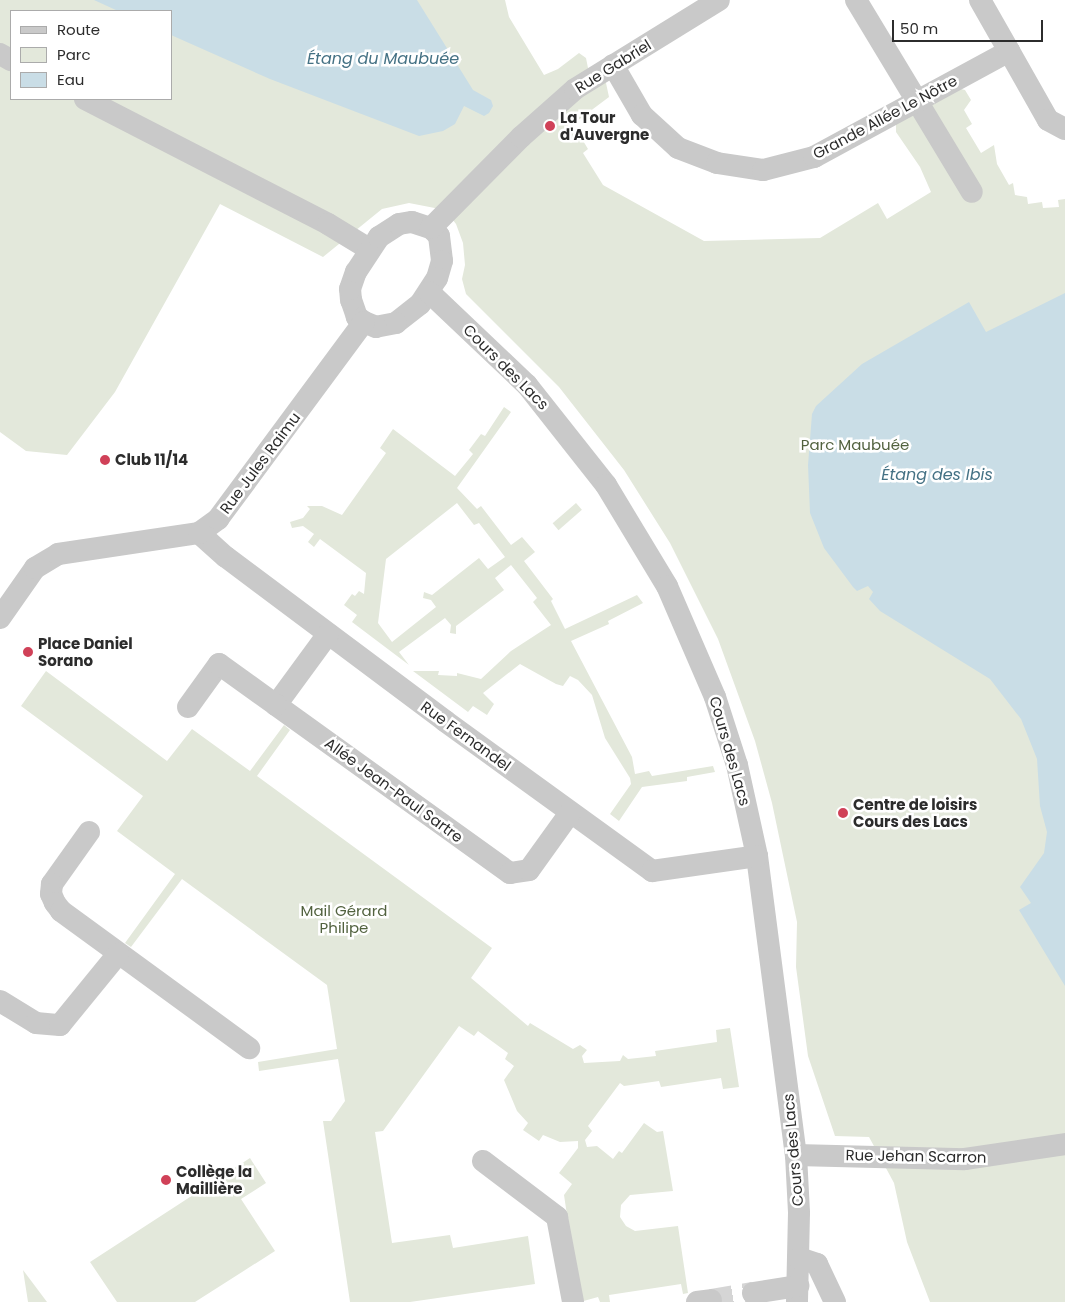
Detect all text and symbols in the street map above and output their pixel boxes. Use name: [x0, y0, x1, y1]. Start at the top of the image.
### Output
legend: [10, 10, 172, 100]
scale bar: [895, 10, 1046, 42]
text: 50 m: [900, 18, 938, 39]
text: Route: [57, 19, 100, 40]
street label: Rue Gabriel: [572, 36, 654, 96]
text: Parc: [57, 44, 91, 65]
water label: Étang du Maubuée: [307, 49, 459, 69]
text: Eau: [57, 69, 84, 90]
street label: Grande Allée Le Nôtre: [810, 71, 960, 163]
place label: La Tour d'Auvergne: [560, 108, 649, 143]
marker: La Tour d'Auvergne: [544, 120, 556, 132]
street label: Cours des Lacs: [460, 321, 552, 413]
street label: Rue Jules Raimu: [216, 409, 304, 517]
park label: Parc Maubuée: [801, 436, 909, 454]
place label: Club 11/14: [115, 451, 188, 469]
marker: Club 11/14: [99, 454, 111, 466]
water label: Étang des Ibis: [881, 465, 993, 485]
place label: Place Daniel Sorano: [38, 634, 133, 669]
marker: Place Daniel Sorano: [22, 646, 34, 658]
street label: Cours des Lacs: [706, 694, 754, 808]
street label: Rue Fernandel: [417, 697, 515, 775]
street label: Allée Jean-Paul Sartre: [321, 734, 467, 846]
place label: Centre de loisirs Cours des Lacs: [853, 795, 977, 830]
marker: Centre de loisirs Cours des Lacs: [837, 807, 849, 819]
park label: Mail Gérard Philipe: [301, 901, 387, 936]
street label: Cours des Lacs: [779, 1093, 807, 1207]
street label: Rue Jehan Scarron: [845, 1146, 987, 1166]
place label: Collège la Maillière: [176, 1162, 252, 1197]
marker: Collège la Maillière: [160, 1174, 172, 1186]

